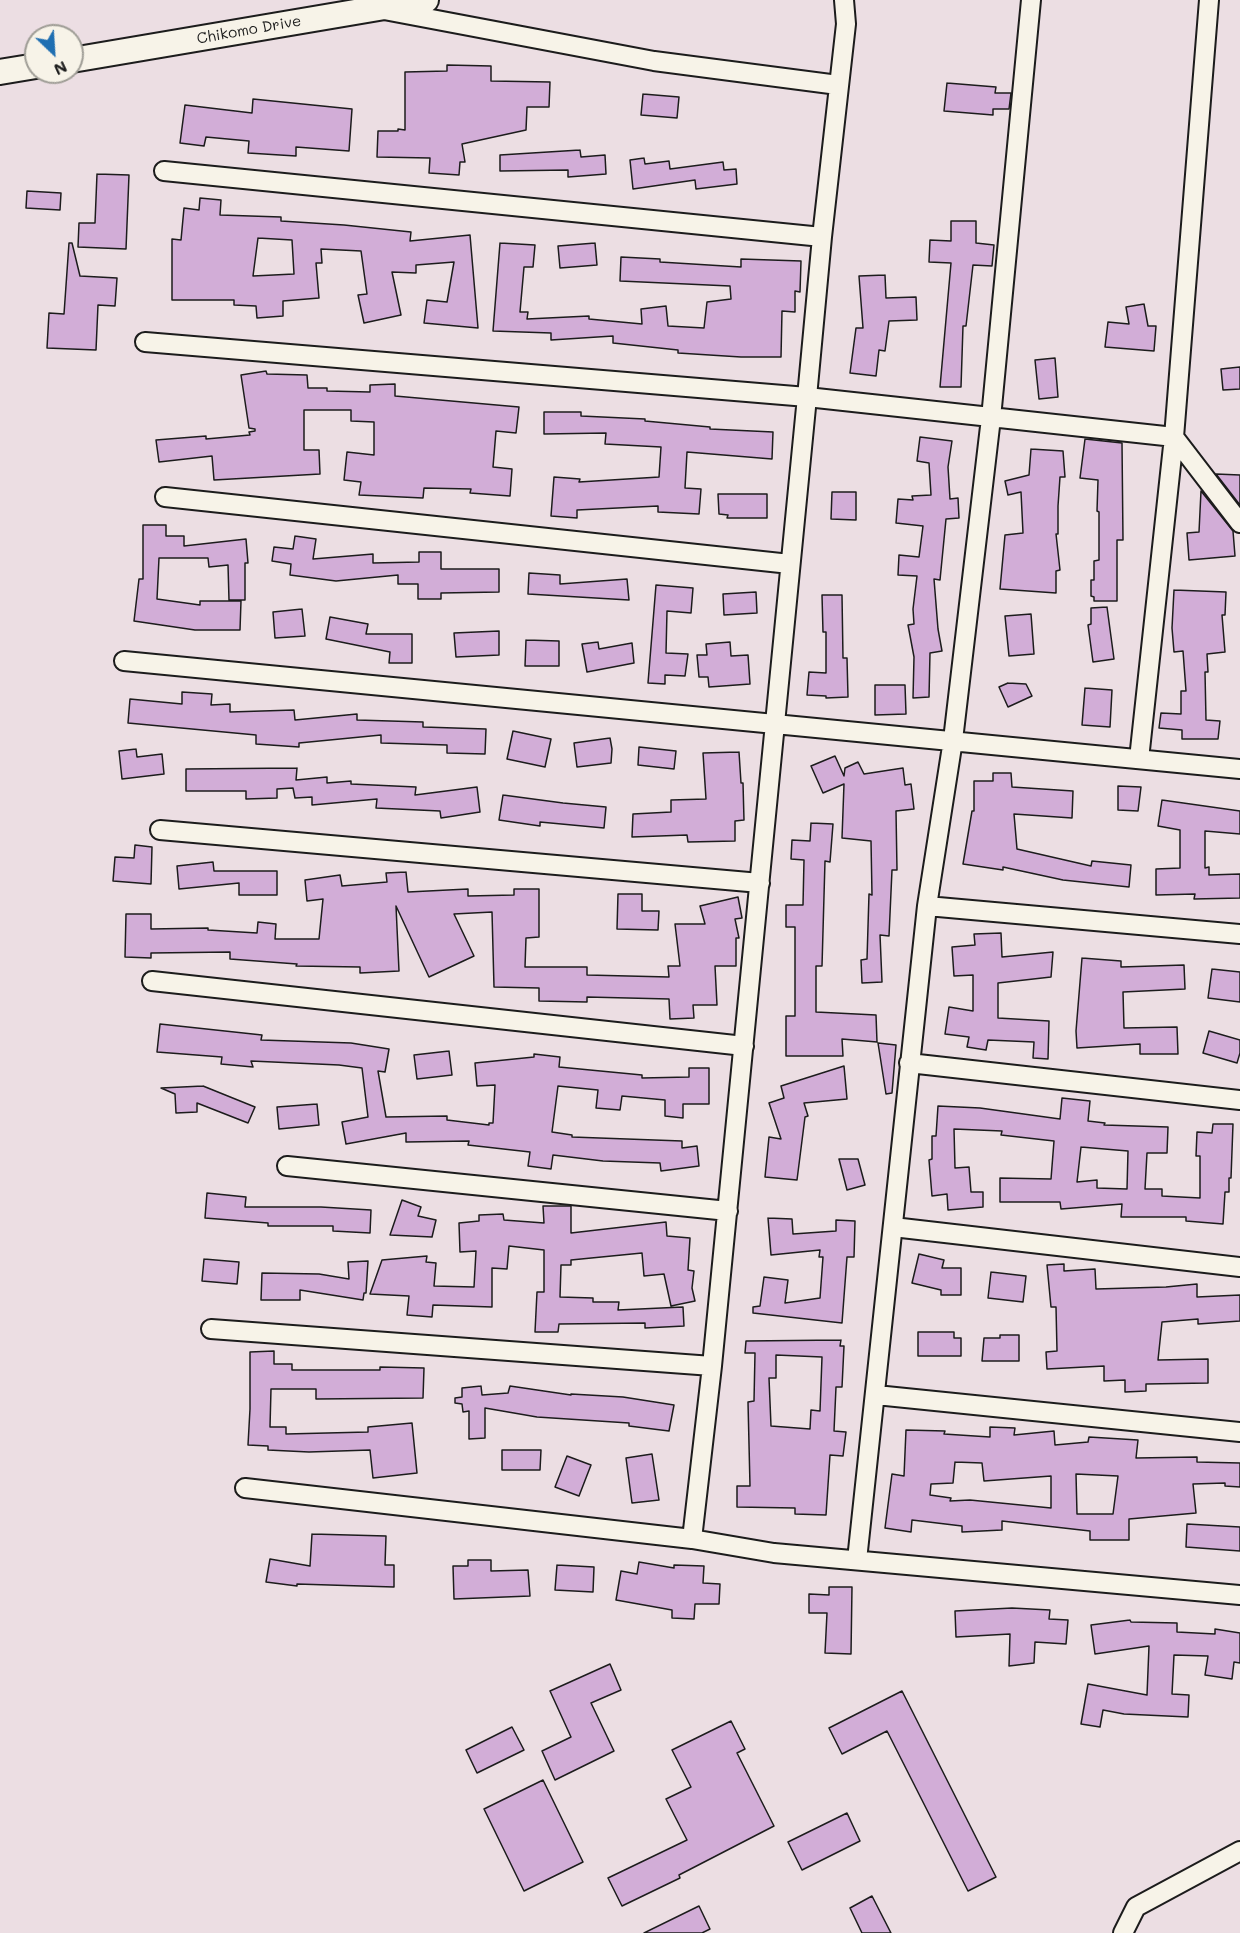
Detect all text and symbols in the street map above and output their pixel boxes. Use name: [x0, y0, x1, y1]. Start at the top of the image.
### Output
street label: Chikomo Drive: [195, 12, 303, 48]
north arrow: [24, 24, 84, 84]
text: N: [51, 57, 71, 81]

